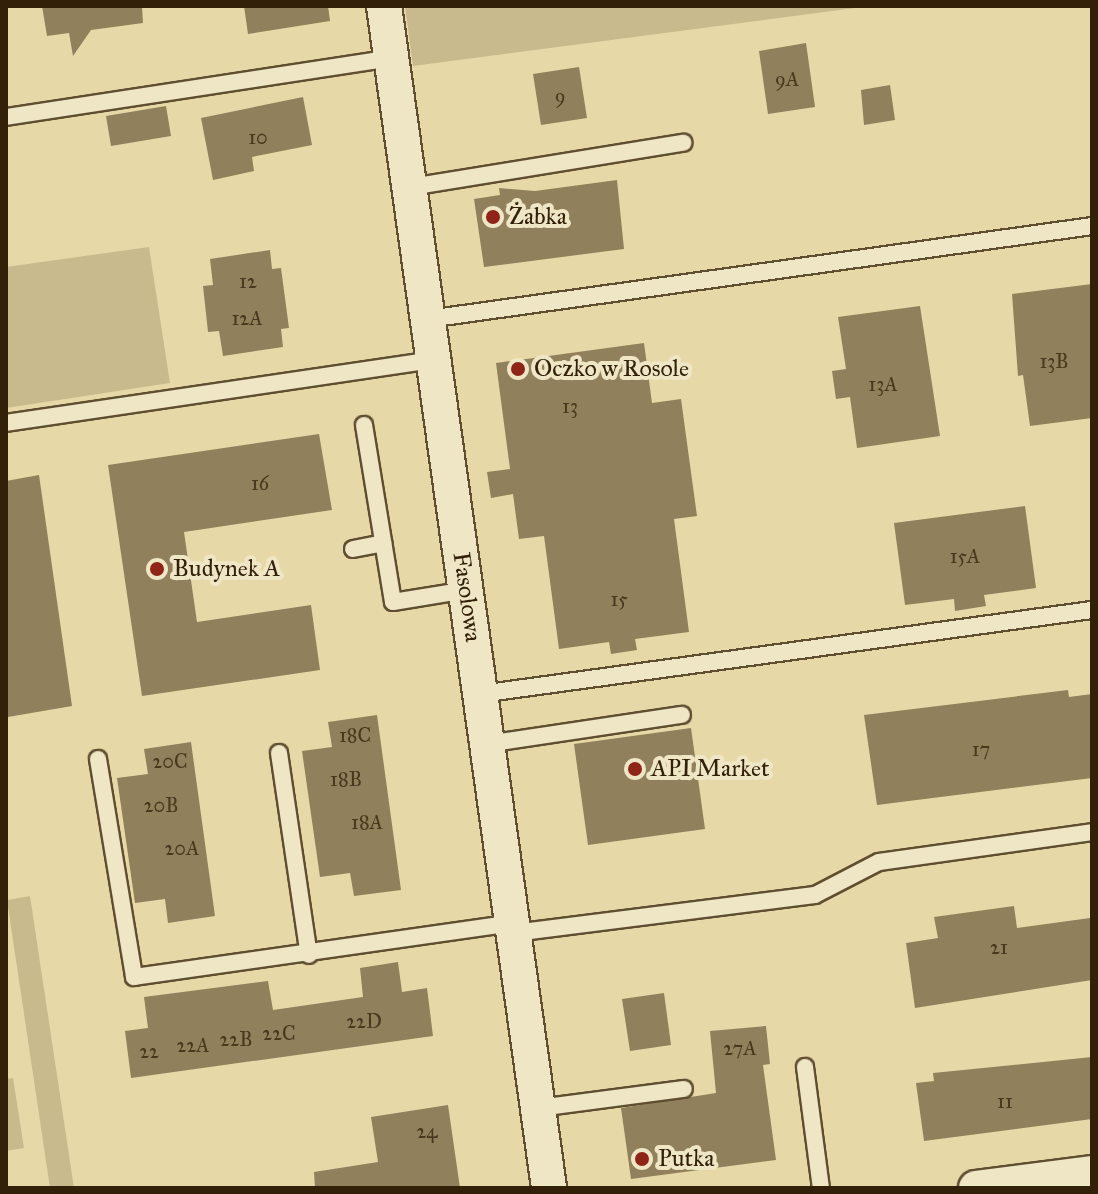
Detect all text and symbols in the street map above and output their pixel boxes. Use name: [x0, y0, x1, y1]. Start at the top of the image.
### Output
house number: 9A: [775, 67, 799, 91]
house number: 9: [555, 84, 565, 108]
house number: 10: [248, 125, 268, 149]
place label: Żabka: [509, 203, 567, 231]
marker: Żabka: [484, 208, 502, 226]
house number: 12: [239, 269, 257, 293]
house number: 12A: [231, 306, 263, 330]
house number: 13B: [1039, 349, 1069, 373]
place label: Oczko w Rosole: [534, 355, 689, 383]
marker: Oczko w Rosole: [509, 360, 527, 378]
house number: 13A: [868, 372, 898, 396]
house number: 13: [562, 394, 578, 418]
house number: 16: [251, 471, 269, 495]
house number: 15A: [950, 544, 980, 568]
street label: Fasolowa: [446, 550, 488, 644]
place label: Budynek A: [173, 555, 280, 583]
marker: Budynek A: [148, 560, 166, 578]
house number: 15: [610, 587, 628, 611]
house number: 18C: [339, 723, 371, 747]
house number: 17: [972, 737, 990, 761]
house number: 20C: [152, 749, 188, 773]
place label: API Market: [651, 755, 769, 783]
marker: API Market: [626, 760, 644, 778]
house number: 18B: [330, 767, 362, 791]
house number: 20B: [144, 793, 178, 817]
house number: 18A: [351, 810, 383, 834]
house number: 20A: [165, 836, 199, 860]
house number: 21: [990, 935, 1008, 959]
house number: 22D: [346, 1009, 382, 1033]
house number: 22C: [262, 1021, 296, 1045]
house number: 22B: [220, 1027, 252, 1051]
house number: 22A: [176, 1033, 210, 1057]
house number: 27A: [723, 1036, 757, 1060]
house number: 22: [139, 1039, 159, 1063]
house number: 11: [997, 1089, 1013, 1113]
house number: 24: [416, 1119, 438, 1143]
place label: Putka: [658, 1145, 714, 1173]
marker: Putka: [633, 1150, 651, 1168]

